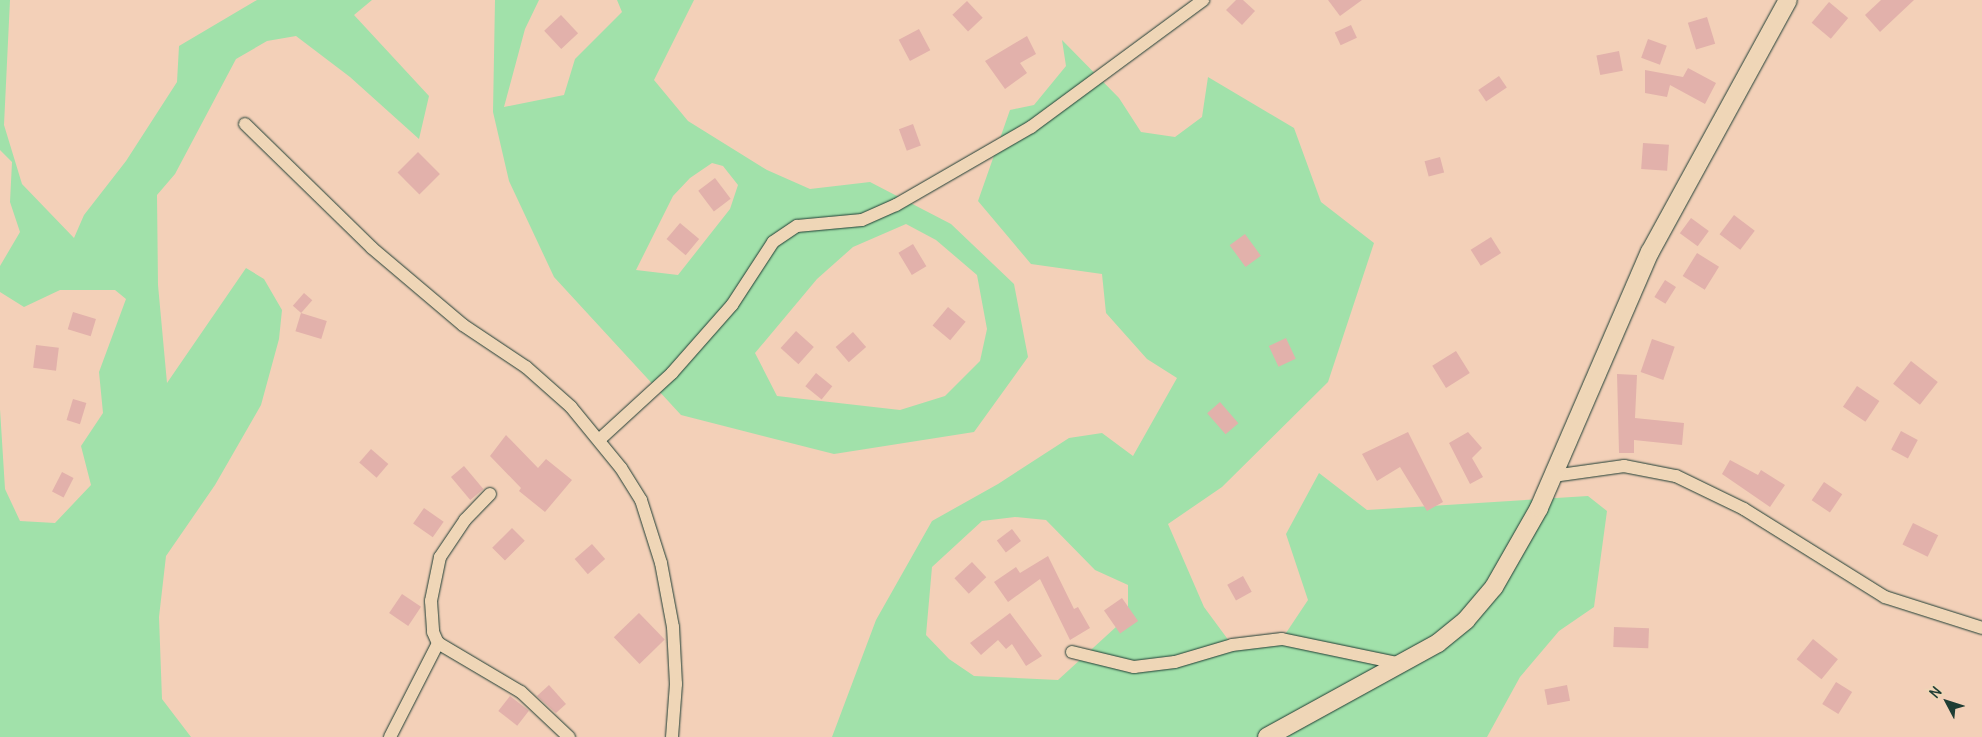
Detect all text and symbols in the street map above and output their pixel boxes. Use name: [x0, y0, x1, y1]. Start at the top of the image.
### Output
north arrow: [1922, 677, 1972, 727]
text: N: [1926, 683, 1946, 702]

